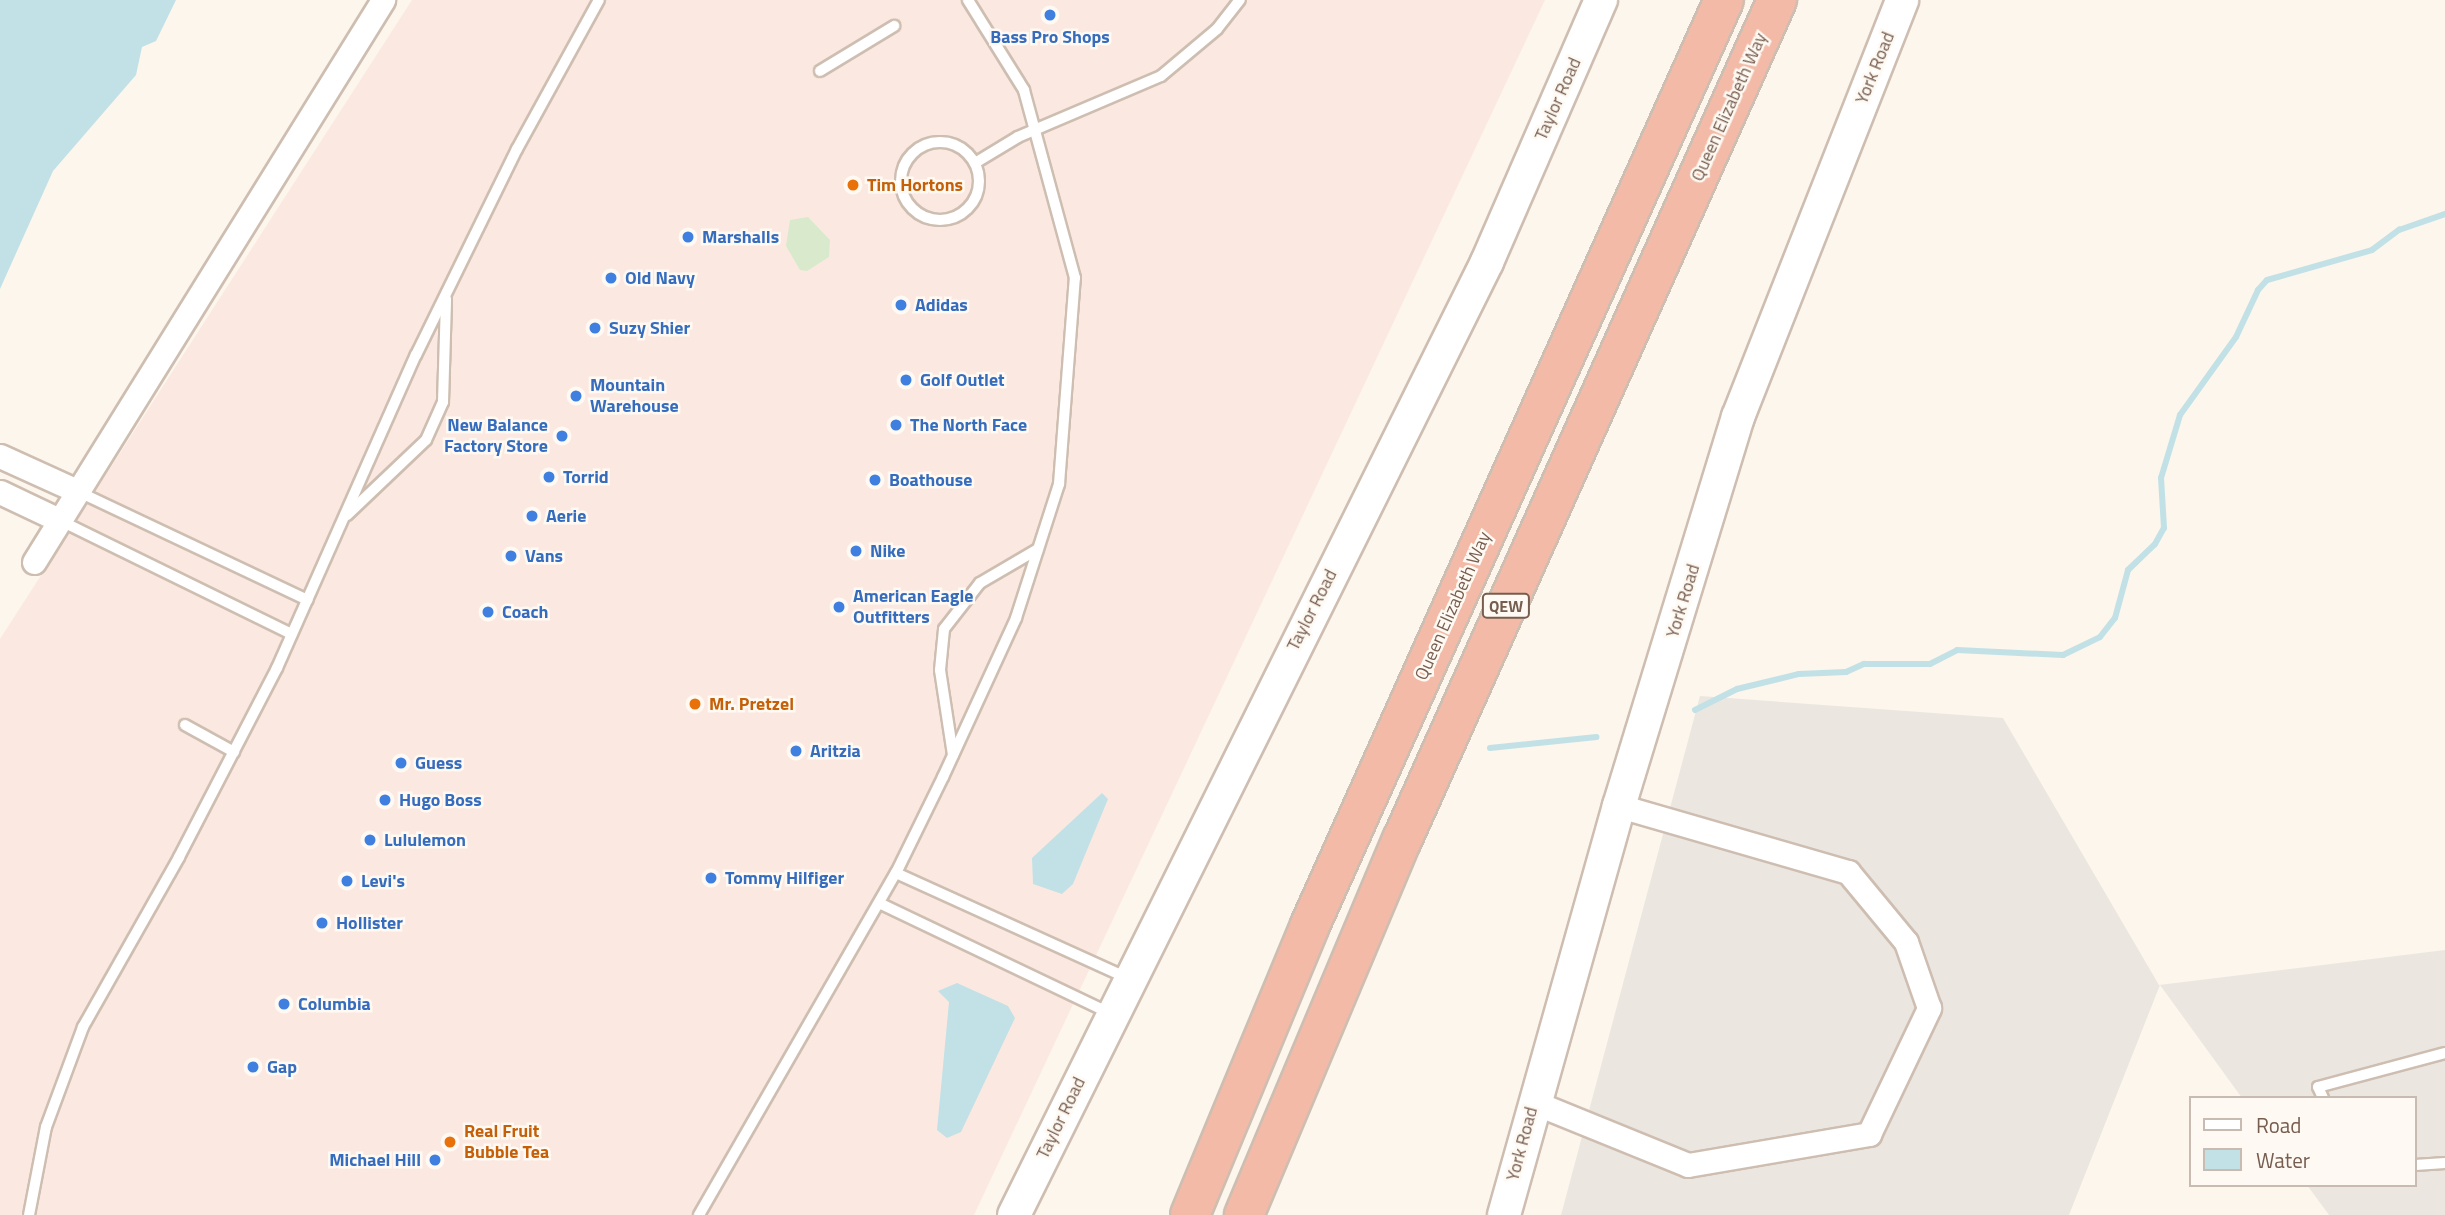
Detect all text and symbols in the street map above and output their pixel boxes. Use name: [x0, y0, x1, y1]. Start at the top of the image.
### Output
marker: Bass Pro Shops: [1042, 7, 1058, 23]
place label: Bass Pro Shops: [990, 26, 1110, 48]
street label: Queen Elizabeth Way: [1687, 29, 1771, 185]
street label: York Road: [1851, 29, 1899, 107]
street label: Taylor Road: [1530, 54, 1586, 144]
place label: Tim Hortons: [867, 174, 963, 196]
marker: Tim Hortons: [845, 177, 861, 193]
place label: Marshalls: [702, 226, 779, 248]
marker: Marshalls: [680, 229, 696, 245]
place label: Old Navy: [625, 267, 695, 289]
marker: Old Navy: [603, 270, 619, 286]
place label: Adidas: [915, 294, 968, 316]
marker: Adidas: [893, 297, 909, 313]
place label: Suzy Shier: [609, 317, 690, 339]
marker: Suzy Shier: [587, 320, 603, 336]
place label: Golf Outlet: [920, 369, 1005, 391]
marker: Golf Outlet: [898, 372, 914, 388]
place label: Mountain Warehouse: [590, 375, 679, 418]
marker: Mountain Warehouse: [568, 388, 584, 404]
place label: The North Face: [910, 414, 1027, 436]
place label: New Balance Factory Store: [444, 415, 548, 458]
marker: The North Face: [888, 417, 904, 433]
marker: New Balance Factory Store: [554, 428, 570, 444]
place label: Torrid: [563, 466, 609, 488]
marker: Torrid: [541, 469, 557, 485]
place label: Boathouse: [889, 469, 972, 491]
marker: Boathouse: [867, 472, 883, 488]
place label: Aerie: [546, 505, 586, 527]
marker: Aerie: [524, 508, 540, 524]
street label: Queen Elizabeth Way: [1411, 528, 1495, 684]
place label: Nike: [870, 540, 905, 562]
marker: Nike: [848, 543, 864, 559]
place label: Vans: [525, 545, 563, 567]
marker: Vans: [503, 548, 519, 564]
street label: York Road: [1662, 562, 1704, 640]
street label: Taylor Road: [1282, 566, 1342, 654]
place label: American Eagle Outfitters: [853, 586, 973, 628]
road number: QEW: [1482, 594, 1530, 618]
marker: American Eagle Outfitters: [831, 599, 847, 615]
place label: Coach: [502, 601, 548, 623]
marker: Coach: [480, 604, 496, 620]
place label: Mr. Pretzel: [709, 693, 794, 715]
marker: Mr. Pretzel: [687, 696, 703, 712]
place label: Aritzia: [810, 740, 861, 762]
marker: Aritzia: [788, 743, 804, 759]
place label: Guess: [415, 752, 462, 774]
marker: Guess: [393, 755, 409, 771]
place label: Hugo Boss: [399, 789, 482, 811]
marker: Hugo Boss: [377, 792, 393, 808]
place label: Lululemon: [384, 829, 466, 851]
marker: Lululemon: [362, 832, 378, 848]
place label: Tommy Hilfiger: [725, 867, 844, 889]
place label: Levi's: [361, 870, 405, 892]
marker: Tommy Hilfiger: [703, 870, 719, 886]
marker: Levi's: [339, 873, 355, 889]
place label: Hollister: [336, 912, 403, 934]
marker: Hollister: [314, 915, 330, 931]
place label: Columbia: [298, 993, 371, 1015]
marker: Columbia: [276, 996, 292, 1012]
place label: Gap: [267, 1056, 297, 1078]
marker: Gap: [245, 1059, 261, 1075]
street label: Taylor Road: [1032, 1074, 1090, 1162]
legend: [2190, 1096, 2417, 1187]
street label: York Road: [1502, 1105, 1542, 1183]
text: Road: [2256, 1109, 2301, 1141]
place label: Real Fruit Bubble Tea: [464, 1121, 549, 1164]
marker: Real Fruit Bubble Tea: [442, 1134, 458, 1150]
text: Water: [2256, 1144, 2310, 1176]
place label: Michael Hill: [329, 1149, 421, 1171]
marker: Michael Hill: [427, 1152, 443, 1168]

